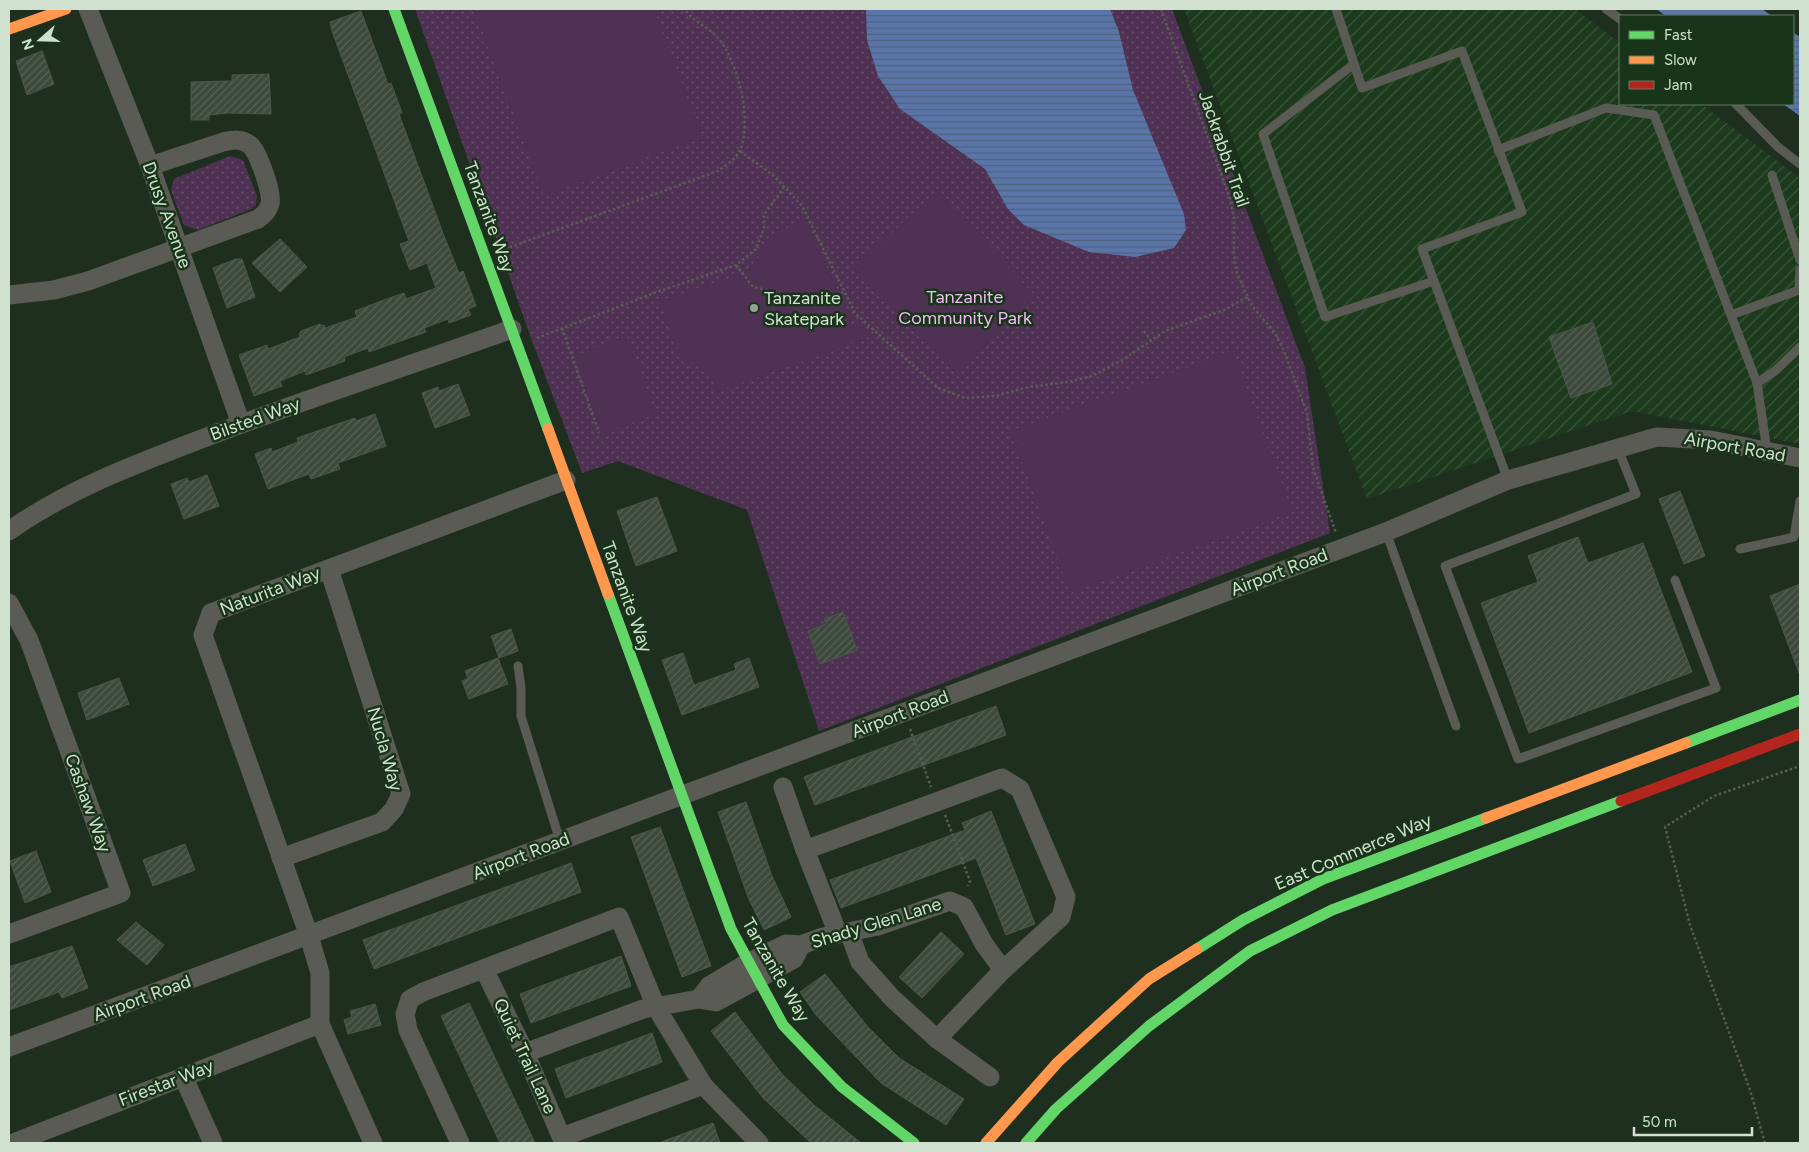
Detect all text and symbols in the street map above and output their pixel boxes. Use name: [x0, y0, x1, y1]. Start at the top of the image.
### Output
north arrow: [15, 15, 65, 65]
legend: [1619, 15, 1794, 105]
text: Fast: [1664, 26, 1693, 44]
text: N: [18, 36, 38, 52]
text: Slow: [1664, 51, 1697, 69]
text: Jam: [1664, 76, 1692, 94]
street label: Jackrabbit Trail: [1194, 88, 1254, 210]
street label: Drusy Avenue: [138, 159, 196, 271]
street label: Tanzanite Way: [459, 159, 519, 276]
park label: Tanzanite Community Park: [898, 286, 1032, 329]
place label: Tanzanite Skatepark: [764, 287, 844, 330]
marker: Tanzanite Skatepark: [748, 302, 760, 314]
street label: Bilsted Way: [207, 392, 304, 445]
street label: Airport Road: [1683, 427, 1787, 467]
street label: Tanzanite Way: [597, 539, 657, 656]
street label: Airport Road: [1227, 543, 1331, 601]
street label: Naturita Way: [217, 562, 324, 620]
street label: Airport Road: [848, 685, 952, 743]
street label: Nucla Way: [363, 704, 408, 794]
street label: Cashaw Way: [60, 751, 116, 856]
street label: East Commerce Way: [1271, 809, 1435, 895]
street label: Airport Road: [469, 827, 573, 885]
street label: Shady Glen Lane: [808, 893, 944, 953]
street label: Tanzanite Way: [737, 914, 815, 1026]
street label: Airport Road: [90, 970, 194, 1026]
street label: Quiet Trail Lane: [489, 995, 561, 1117]
street label: Firestar Way: [115, 1055, 217, 1111]
scale bar: [1634, 1104, 1752, 1136]
text: 50 m: [1642, 1113, 1677, 1131]

